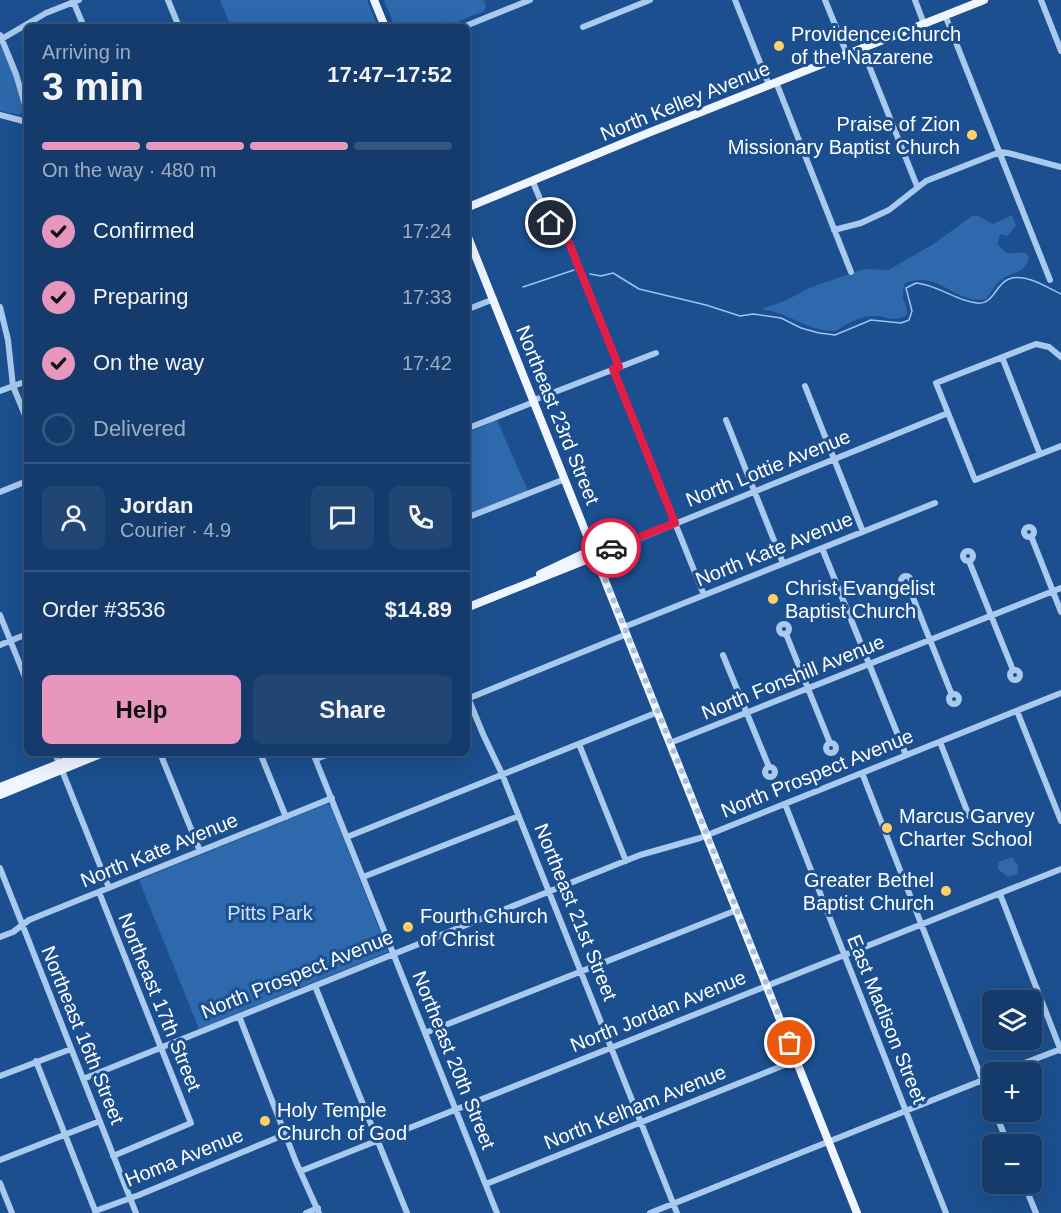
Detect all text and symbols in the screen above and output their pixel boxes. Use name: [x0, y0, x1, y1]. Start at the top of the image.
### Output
place label: Providence Church of the Nazarene: [791, 23, 961, 68]
marker: Providence Church of the Nazarene: [772, 39, 786, 53]
text: Arriving in: [42, 41, 131, 63]
street label: North Kelley Avenue: [597, 57, 773, 145]
text: 17:47–17:52: [327, 62, 452, 87]
text: 3 min: [42, 65, 144, 108]
place label: Praise of Zion Missionary Baptist Church: [728, 113, 960, 158]
marker: Praise of Zion Missionary Baptist Church: [965, 128, 979, 142]
text: On the way · 480 m: [42, 159, 217, 181]
pin: [525, 197, 576, 248]
icon: home: [534, 206, 567, 239]
icon: check: [42, 215, 75, 248]
text: Confirmed: [93, 218, 194, 243]
text: 17:24: [402, 220, 452, 242]
icon: check: [42, 281, 75, 314]
text: Preparing: [93, 284, 188, 309]
text: 17:33: [402, 286, 452, 308]
street label: Northeast 23rd Street: [512, 322, 604, 508]
icon: check: [42, 347, 75, 380]
text: On the way: [93, 350, 204, 375]
text: 17:42: [402, 352, 452, 374]
text: Delivered: [93, 416, 186, 441]
street label: North Lottie Avenue: [683, 425, 853, 511]
button: person: [42, 486, 105, 549]
button: chat: [311, 486, 374, 549]
button: phone: [389, 486, 452, 549]
text: Jordan: [120, 493, 193, 518]
street label: North Kate Avenue: [692, 507, 856, 591]
courier: [581, 518, 641, 578]
text: Courier · 4.9: [120, 519, 231, 541]
icon: car: [595, 532, 628, 565]
place label: Christ Evangelist Baptist Church: [785, 577, 936, 622]
marker: Christ Evangelist Baptist Church: [766, 592, 780, 606]
text: Order #3536: [42, 597, 166, 622]
text: $14.89: [385, 597, 452, 622]
street label: North Fonshill Avenue: [698, 630, 888, 724]
button: Help: [42, 675, 241, 744]
button: Share: [253, 675, 452, 744]
street label: North Prospect Avenue: [718, 724, 916, 822]
place label: Marcus Garvey Charter School: [899, 805, 1035, 850]
street label: North Kate Avenue: [77, 808, 241, 892]
street label: Northeast 21st Street: [530, 820, 622, 1004]
marker: Marcus Garvey Charter School: [880, 821, 894, 835]
place label: Greater Bethel Baptist Church: [803, 869, 934, 914]
marker: Greater Bethel Baptist Church: [939, 884, 953, 898]
park label: Pitts Park: [227, 902, 314, 924]
place label: Fourth Church of Christ: [420, 905, 548, 950]
street label: Northeast 17th Street: [114, 910, 206, 1095]
marker: Fourth Church of Christ: [401, 920, 415, 934]
street label: North Prospect Avenue: [198, 925, 396, 1023]
street label: East Madison Street: [843, 931, 931, 1107]
street label: Northeast 16th Street: [37, 943, 129, 1128]
street label: North Jordan Avenue: [567, 966, 749, 1056]
street label: Northeast 20th Street: [408, 968, 500, 1153]
map controls: [982, 990, 1042, 1194]
button: layers: [982, 990, 1042, 1050]
pin: [764, 1017, 815, 1068]
icon: bag: [773, 1026, 806, 1059]
street label: North Kelham Avenue: [541, 1060, 729, 1154]
button: +: [982, 1062, 1042, 1122]
place label: Holy Temple Church of God: [277, 1099, 407, 1144]
marker: Holy Temple Church of God: [258, 1114, 272, 1128]
street label: Homa Avenue: [122, 1123, 246, 1191]
button: −: [982, 1134, 1042, 1194]

